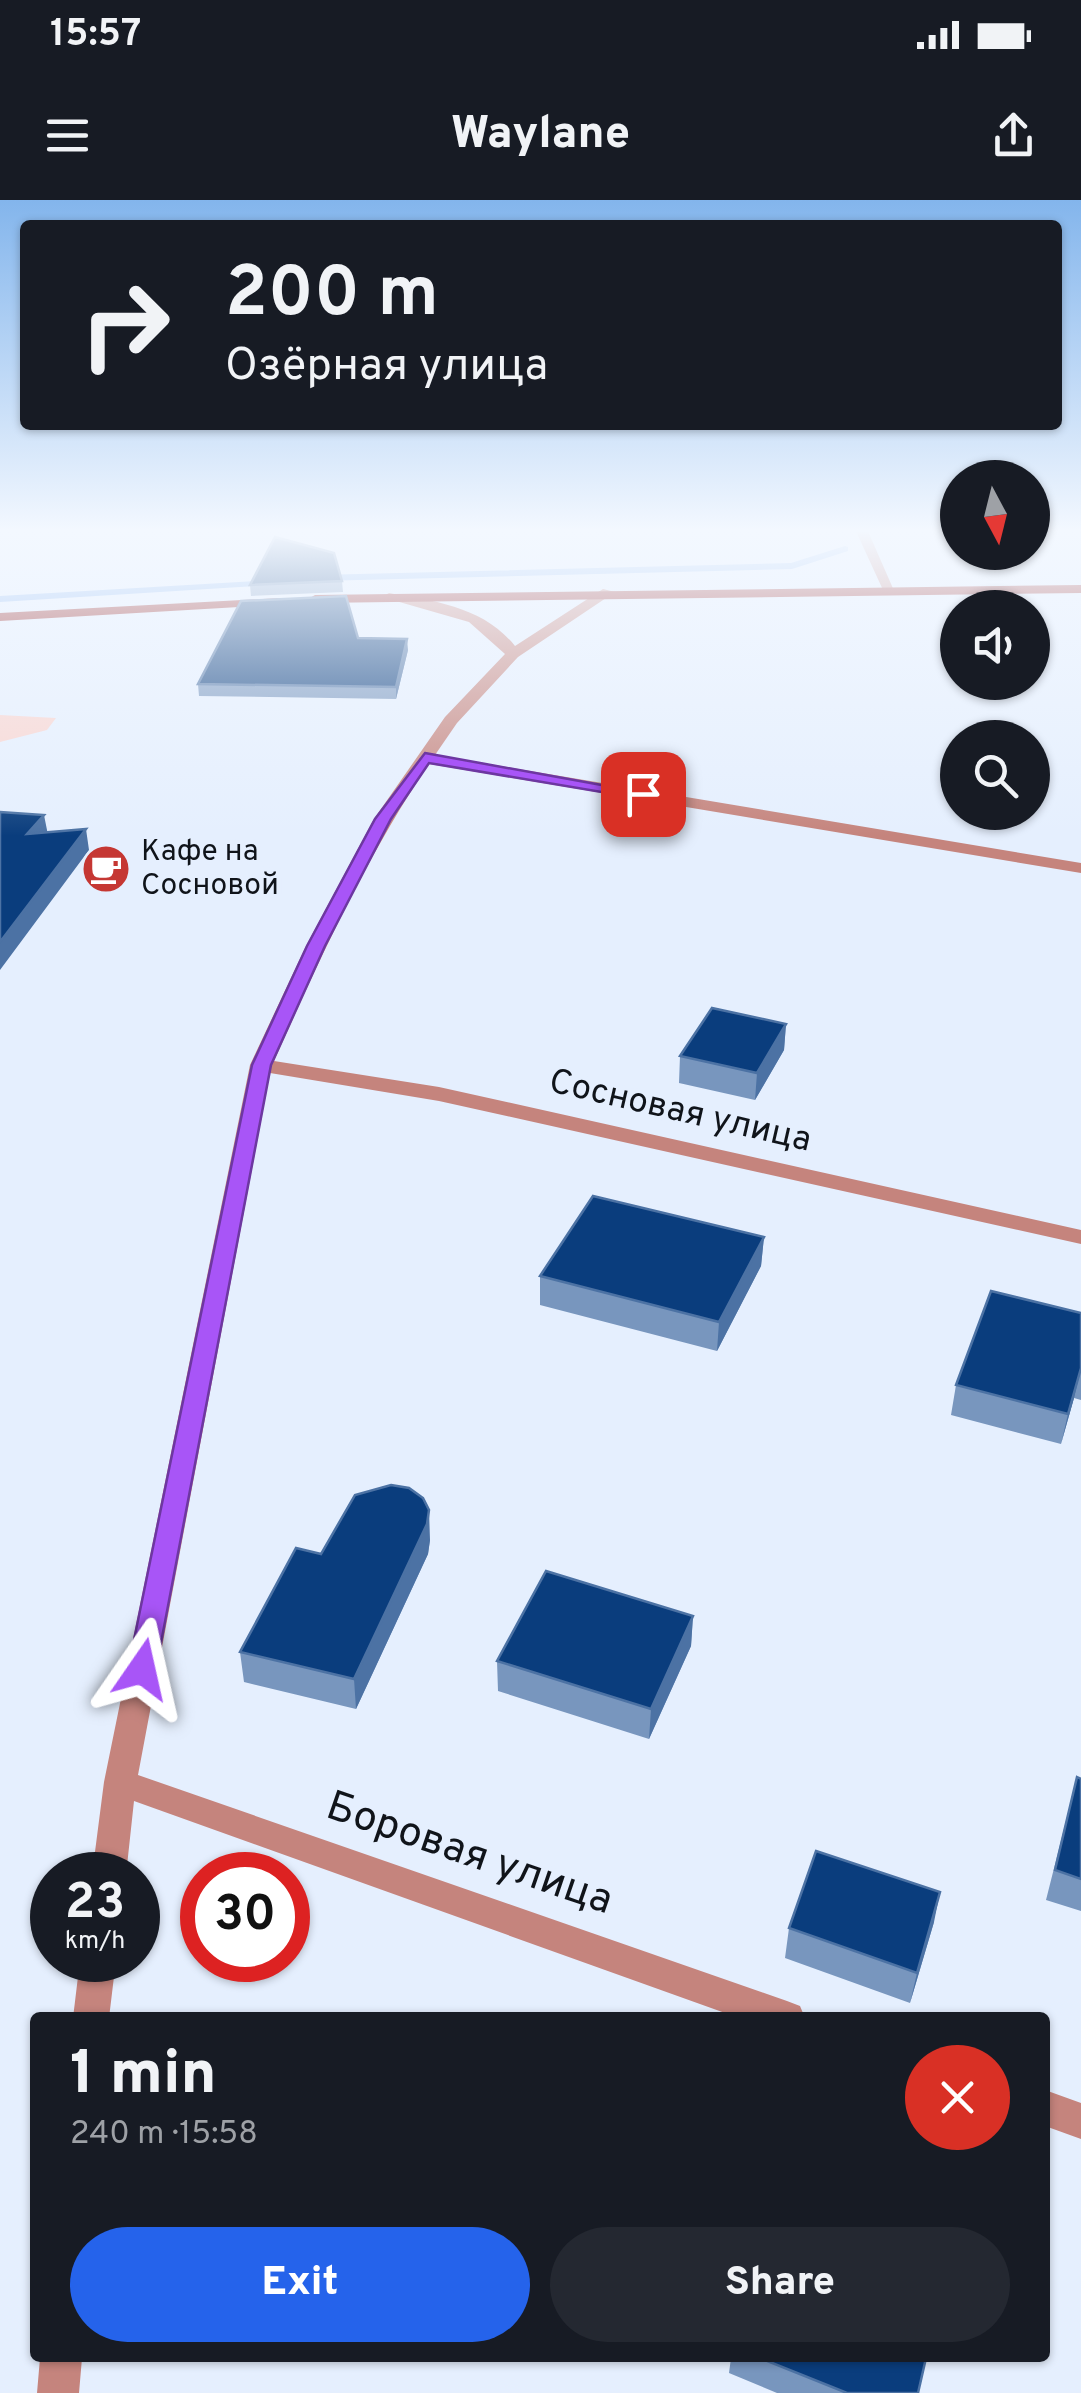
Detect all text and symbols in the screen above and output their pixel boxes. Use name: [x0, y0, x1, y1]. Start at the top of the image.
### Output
text: 15:57: [50, 11, 141, 60]
text: Waylane: [451, 107, 630, 164]
icon: menu: [40, 108, 95, 163]
icon: share: [986, 108, 1041, 163]
text: 200 m: [225, 252, 439, 341]
icon: right: [60, 260, 190, 390]
text: Озёрная улица: [225, 339, 548, 396]
north arrow: [940, 460, 1050, 570]
map controls: [940, 460, 1050, 830]
button: sound: [940, 590, 1050, 700]
button: search: [940, 720, 1050, 830]
pin: [601, 752, 686, 837]
icon: arrive: [616, 767, 671, 822]
place label: Кафе на Сосновой: [141, 834, 279, 905]
cafe icon: Кафе на Сосновой: [80, 843, 132, 895]
street label: Сосновая улица: [545, 1060, 815, 1164]
position arrow: [90, 1617, 194, 1721]
street label: Боровая улица: [319, 1781, 619, 1929]
speed limit sign: 30: [180, 1852, 310, 1982]
text: 23: [65, 1873, 125, 1936]
text: km/h: [65, 1926, 125, 1958]
text: 1 min: [70, 2039, 217, 2115]
button: close: [905, 2045, 1010, 2150]
text: 240 m · 15:58: [70, 2115, 258, 2155]
button: Exit: [70, 2227, 530, 2342]
button: Share: [550, 2227, 1010, 2342]

